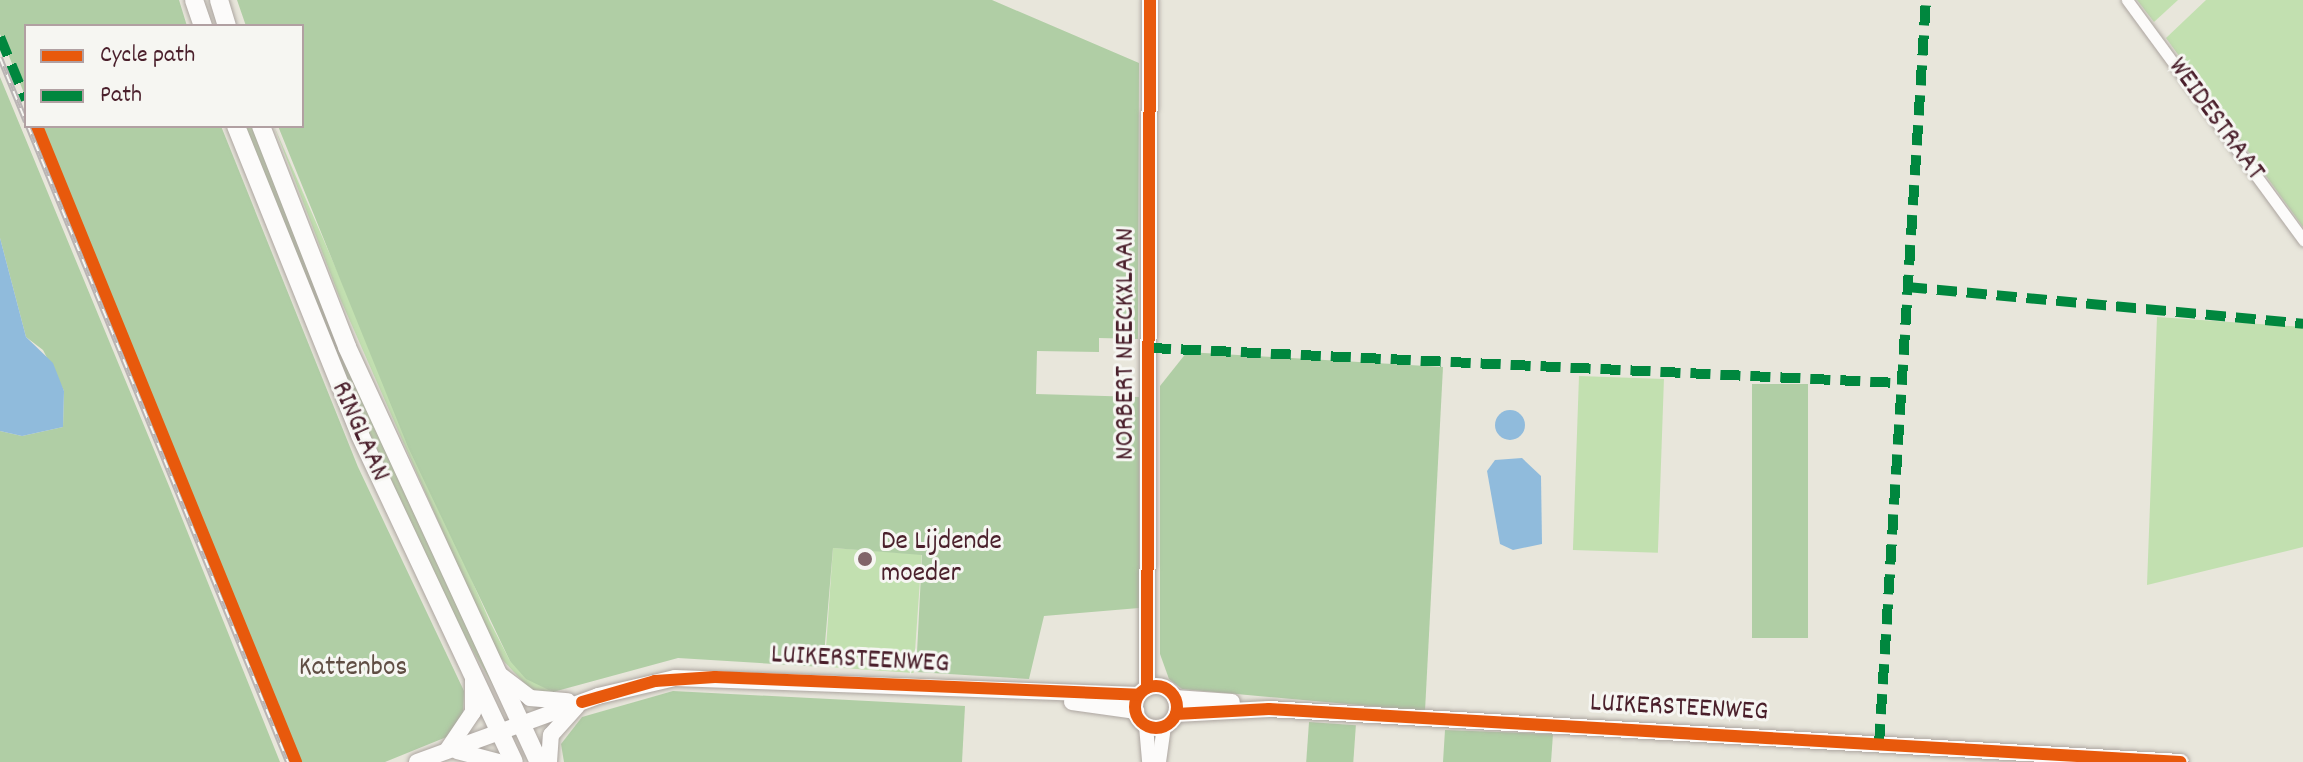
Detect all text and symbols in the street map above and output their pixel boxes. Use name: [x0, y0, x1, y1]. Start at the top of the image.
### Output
legend: [24, 24, 304, 128]
text: Cycle path: [100, 39, 195, 73]
street label: WEIDESTRAAT: [2159, 52, 2271, 188]
text: Path: [100, 79, 142, 113]
street label: NORBERT NEECKXLAAN: [1110, 228, 1144, 460]
street label: RINGLAAN: [322, 377, 396, 487]
place label: De Lijdende moeder: [881, 526, 1002, 592]
marker: De Lijdende moeder: [856, 550, 874, 568]
street label: LUIKERSTEENWEG: [770, 640, 950, 682]
park label: Kattenbos: [299, 652, 407, 686]
street label: LUIKERSTEENWEG: [1589, 688, 1769, 730]

